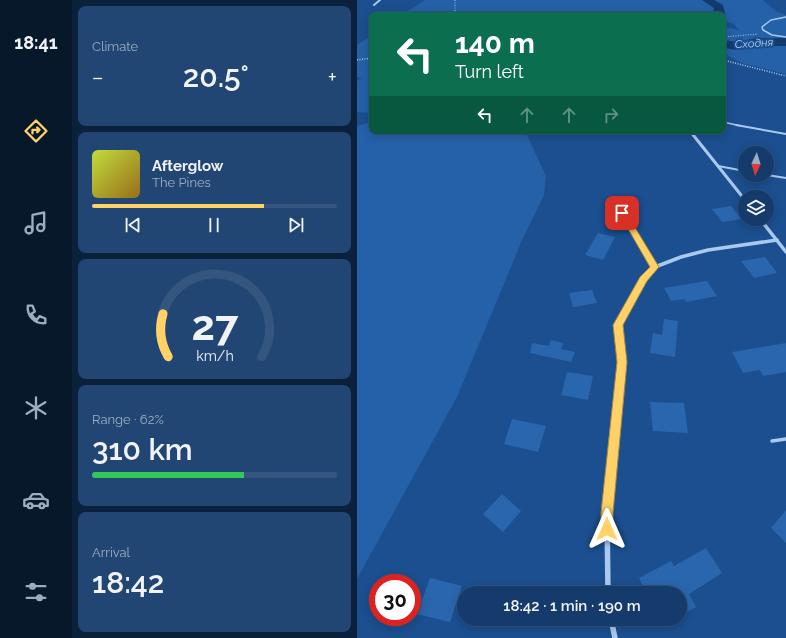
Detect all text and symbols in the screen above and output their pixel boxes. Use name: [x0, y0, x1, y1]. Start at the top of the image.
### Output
text: 140 m: [455, 27, 535, 60]
icon: left: [389, 28, 441, 80]
text: 18:41: [14, 32, 58, 53]
water label: Сходня: [734, 36, 774, 51]
text: Climate: [92, 39, 138, 54]
text: 20.5°: [183, 59, 249, 94]
text: Turn left: [455, 61, 524, 82]
text: −: [92, 64, 104, 90]
text: +: [328, 64, 337, 90]
icon: left: [474, 104, 496, 126]
icon: ahead: [516, 104, 538, 126]
icon: ahead: [558, 104, 580, 126]
icon: right: [600, 104, 622, 126]
icon: directions: [22, 117, 50, 145]
north arrow: [738, 146, 774, 182]
map controls: [738, 146, 774, 226]
text: Afterglow: [152, 157, 223, 175]
text: The Pines: [152, 175, 211, 190]
button: layers: [738, 190, 774, 226]
pin: [605, 196, 639, 230]
icon: arrive: [611, 202, 633, 224]
icon: music: [22, 209, 50, 237]
icon: previous: [122, 214, 144, 236]
icon: pause: [203, 214, 225, 236]
icon: next: [285, 214, 307, 236]
icon: phone: [22, 301, 50, 329]
text: 27: [191, 301, 239, 350]
text: km/h: [196, 348, 233, 364]
icon: climate: [22, 394, 50, 422]
text: Range · 62%: [92, 412, 164, 427]
text: 310 km: [92, 432, 193, 467]
icon: car: [22, 486, 50, 514]
position arrow: [586, 508, 628, 550]
text: Arrival: [92, 545, 130, 560]
text: 18:42: [92, 565, 164, 600]
speed limit sign: 30: [369, 574, 421, 626]
icon: filters: [22, 578, 50, 606]
text: 18:42 · 1 min · 190 m: [503, 597, 641, 615]

